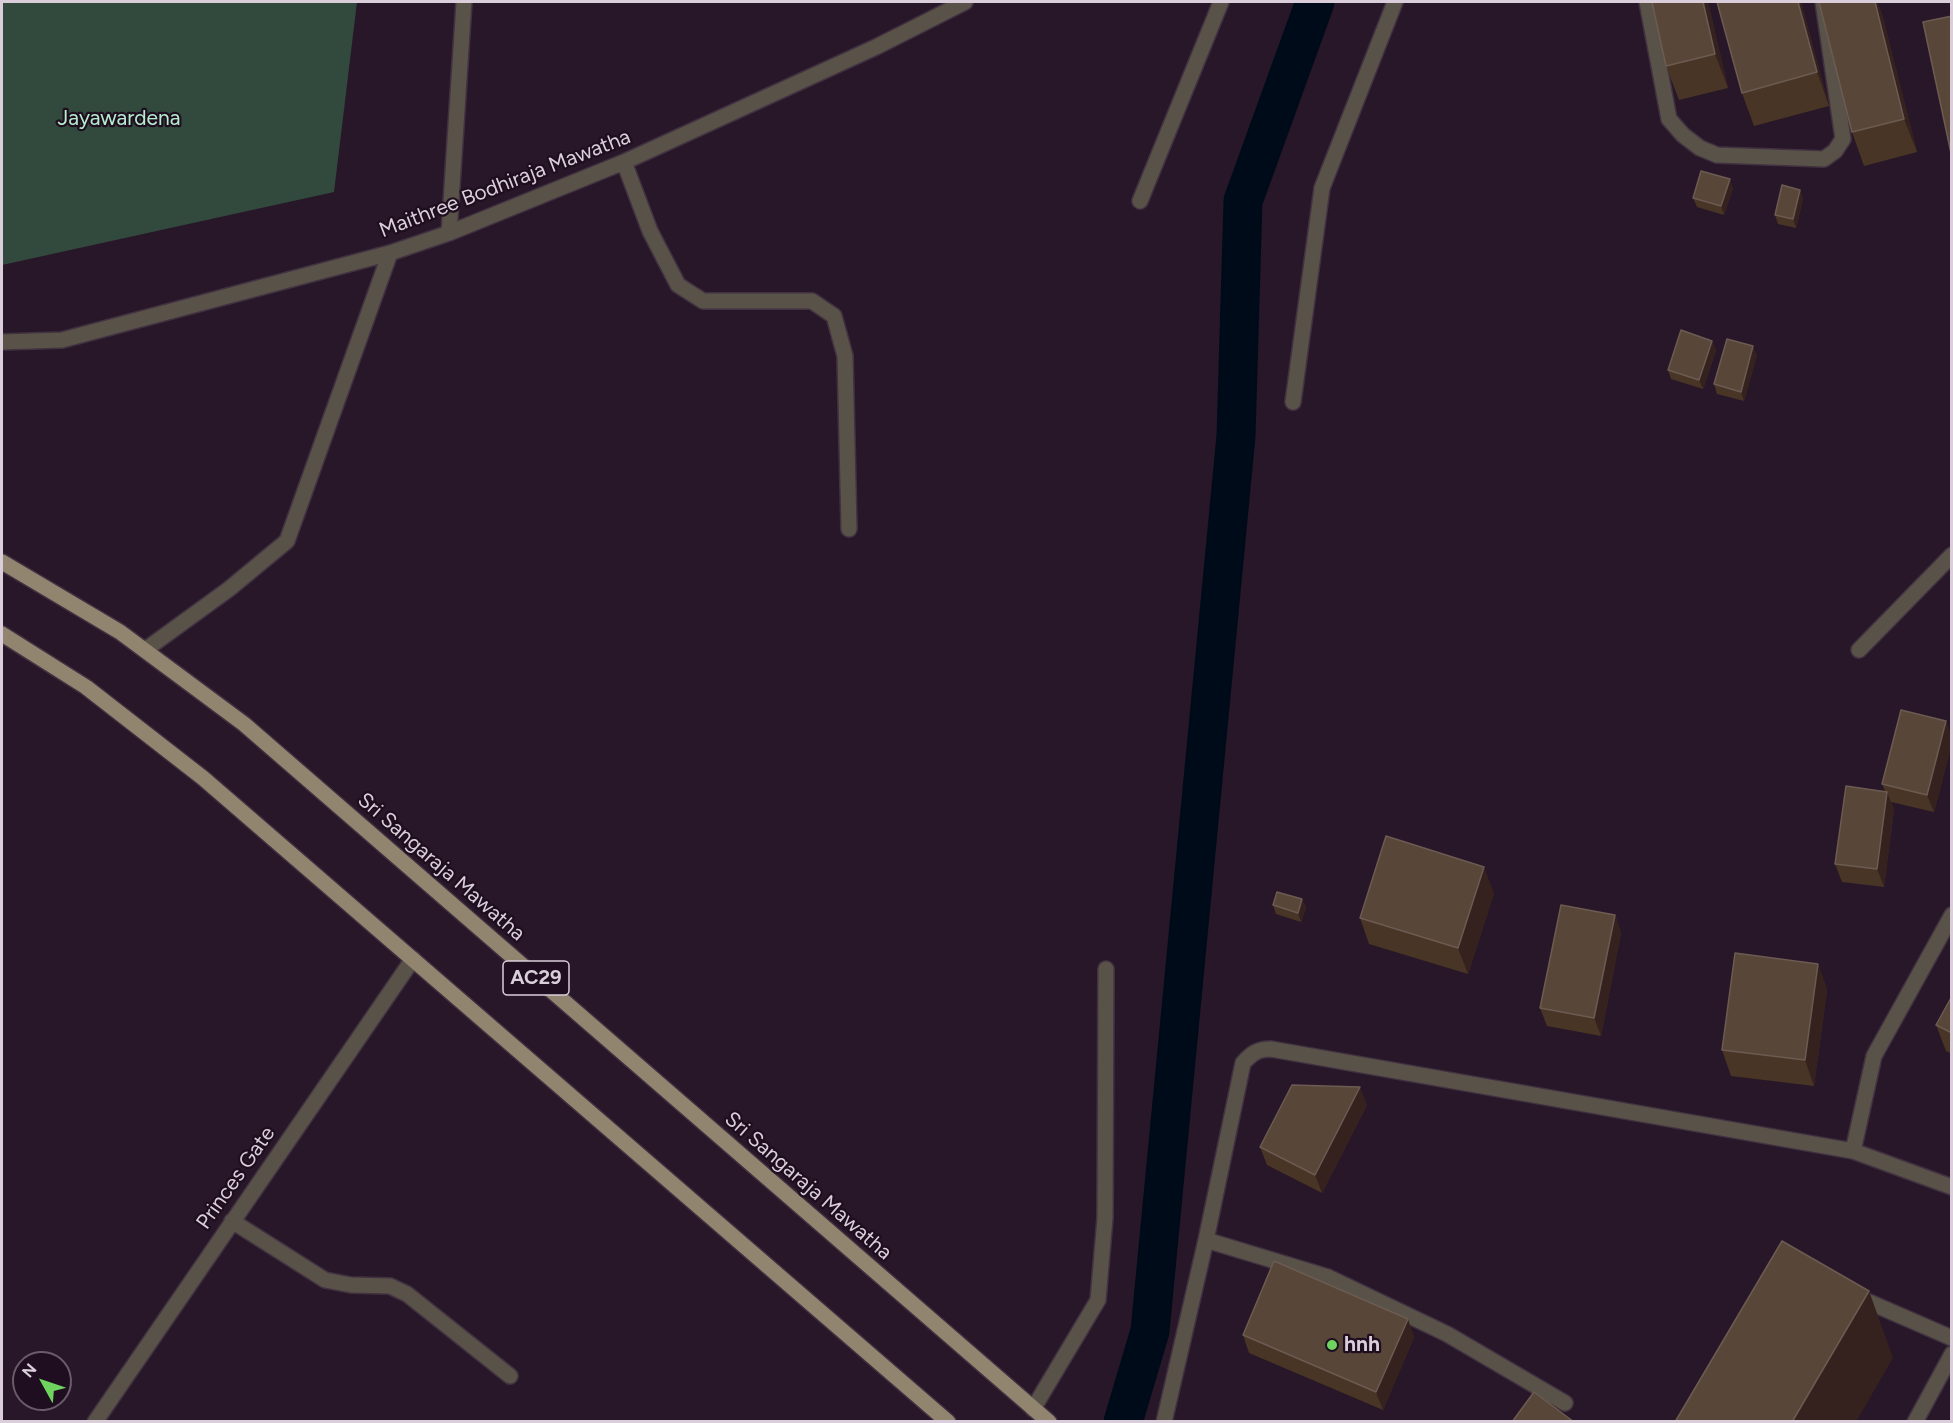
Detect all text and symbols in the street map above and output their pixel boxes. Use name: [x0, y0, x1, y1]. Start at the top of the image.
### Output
park label: Jayawardena: [58, 106, 180, 132]
street label: Maithree Bodhiraja Mawatha: [376, 124, 634, 244]
street label: Sri Sangaraja Mawatha: [352, 787, 530, 947]
road number: AC29: [503, 961, 569, 995]
street label: Sri Sangaraja Mawatha: [719, 1106, 897, 1266]
street label: Princes Gate: [191, 1122, 281, 1234]
place label: hnh: [1344, 1332, 1380, 1358]
marker: hnh: [1325, 1338, 1339, 1352]
north arrow: [12, 1351, 72, 1411]
text: N: [18, 1360, 41, 1381]

